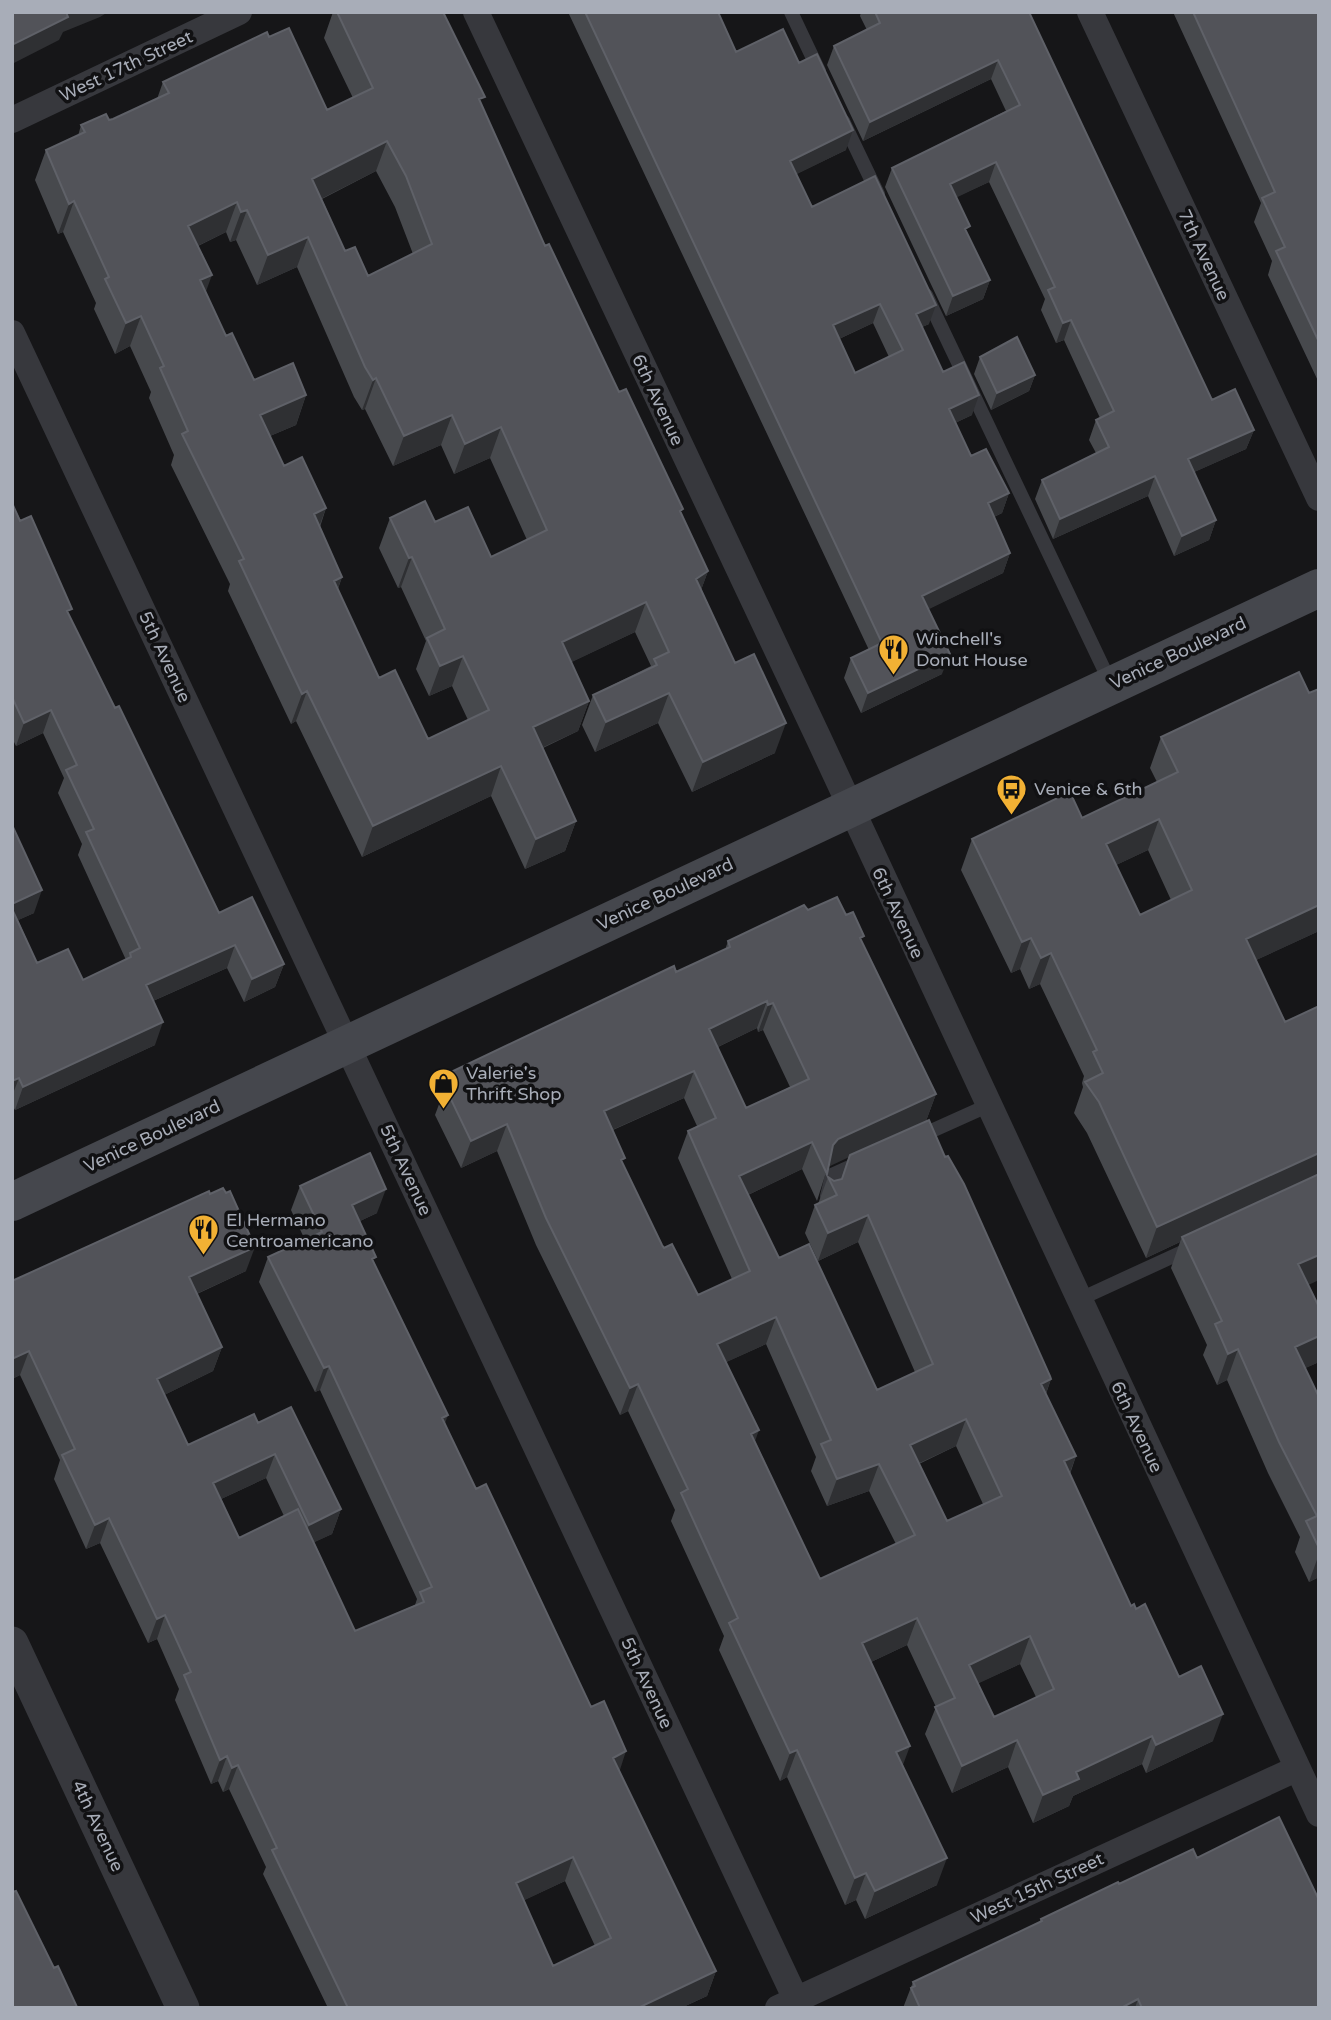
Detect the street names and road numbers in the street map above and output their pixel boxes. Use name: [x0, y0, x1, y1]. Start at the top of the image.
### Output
street label: West 17th Street: [56, 25, 196, 106]
street label: 7th Avenue: [1173, 206, 1235, 304]
street label: 6th Avenue: [627, 351, 689, 449]
street label: 5th Avenue: [134, 608, 196, 706]
street label: Venice Boulevard: [1106, 612, 1250, 694]
street label: Venice Boulevard: [593, 853, 737, 935]
street label: 6th Avenue: [867, 864, 929, 962]
street label: Venice Boulevard: [80, 1095, 224, 1177]
street label: 5th Avenue: [375, 1121, 437, 1219]
street label: 6th Avenue: [1106, 1378, 1168, 1476]
street label: 5th Avenue: [616, 1634, 678, 1732]
street label: 4th Avenue: [67, 1777, 129, 1875]
street label: West 15th Street: [967, 1847, 1107, 1928]

